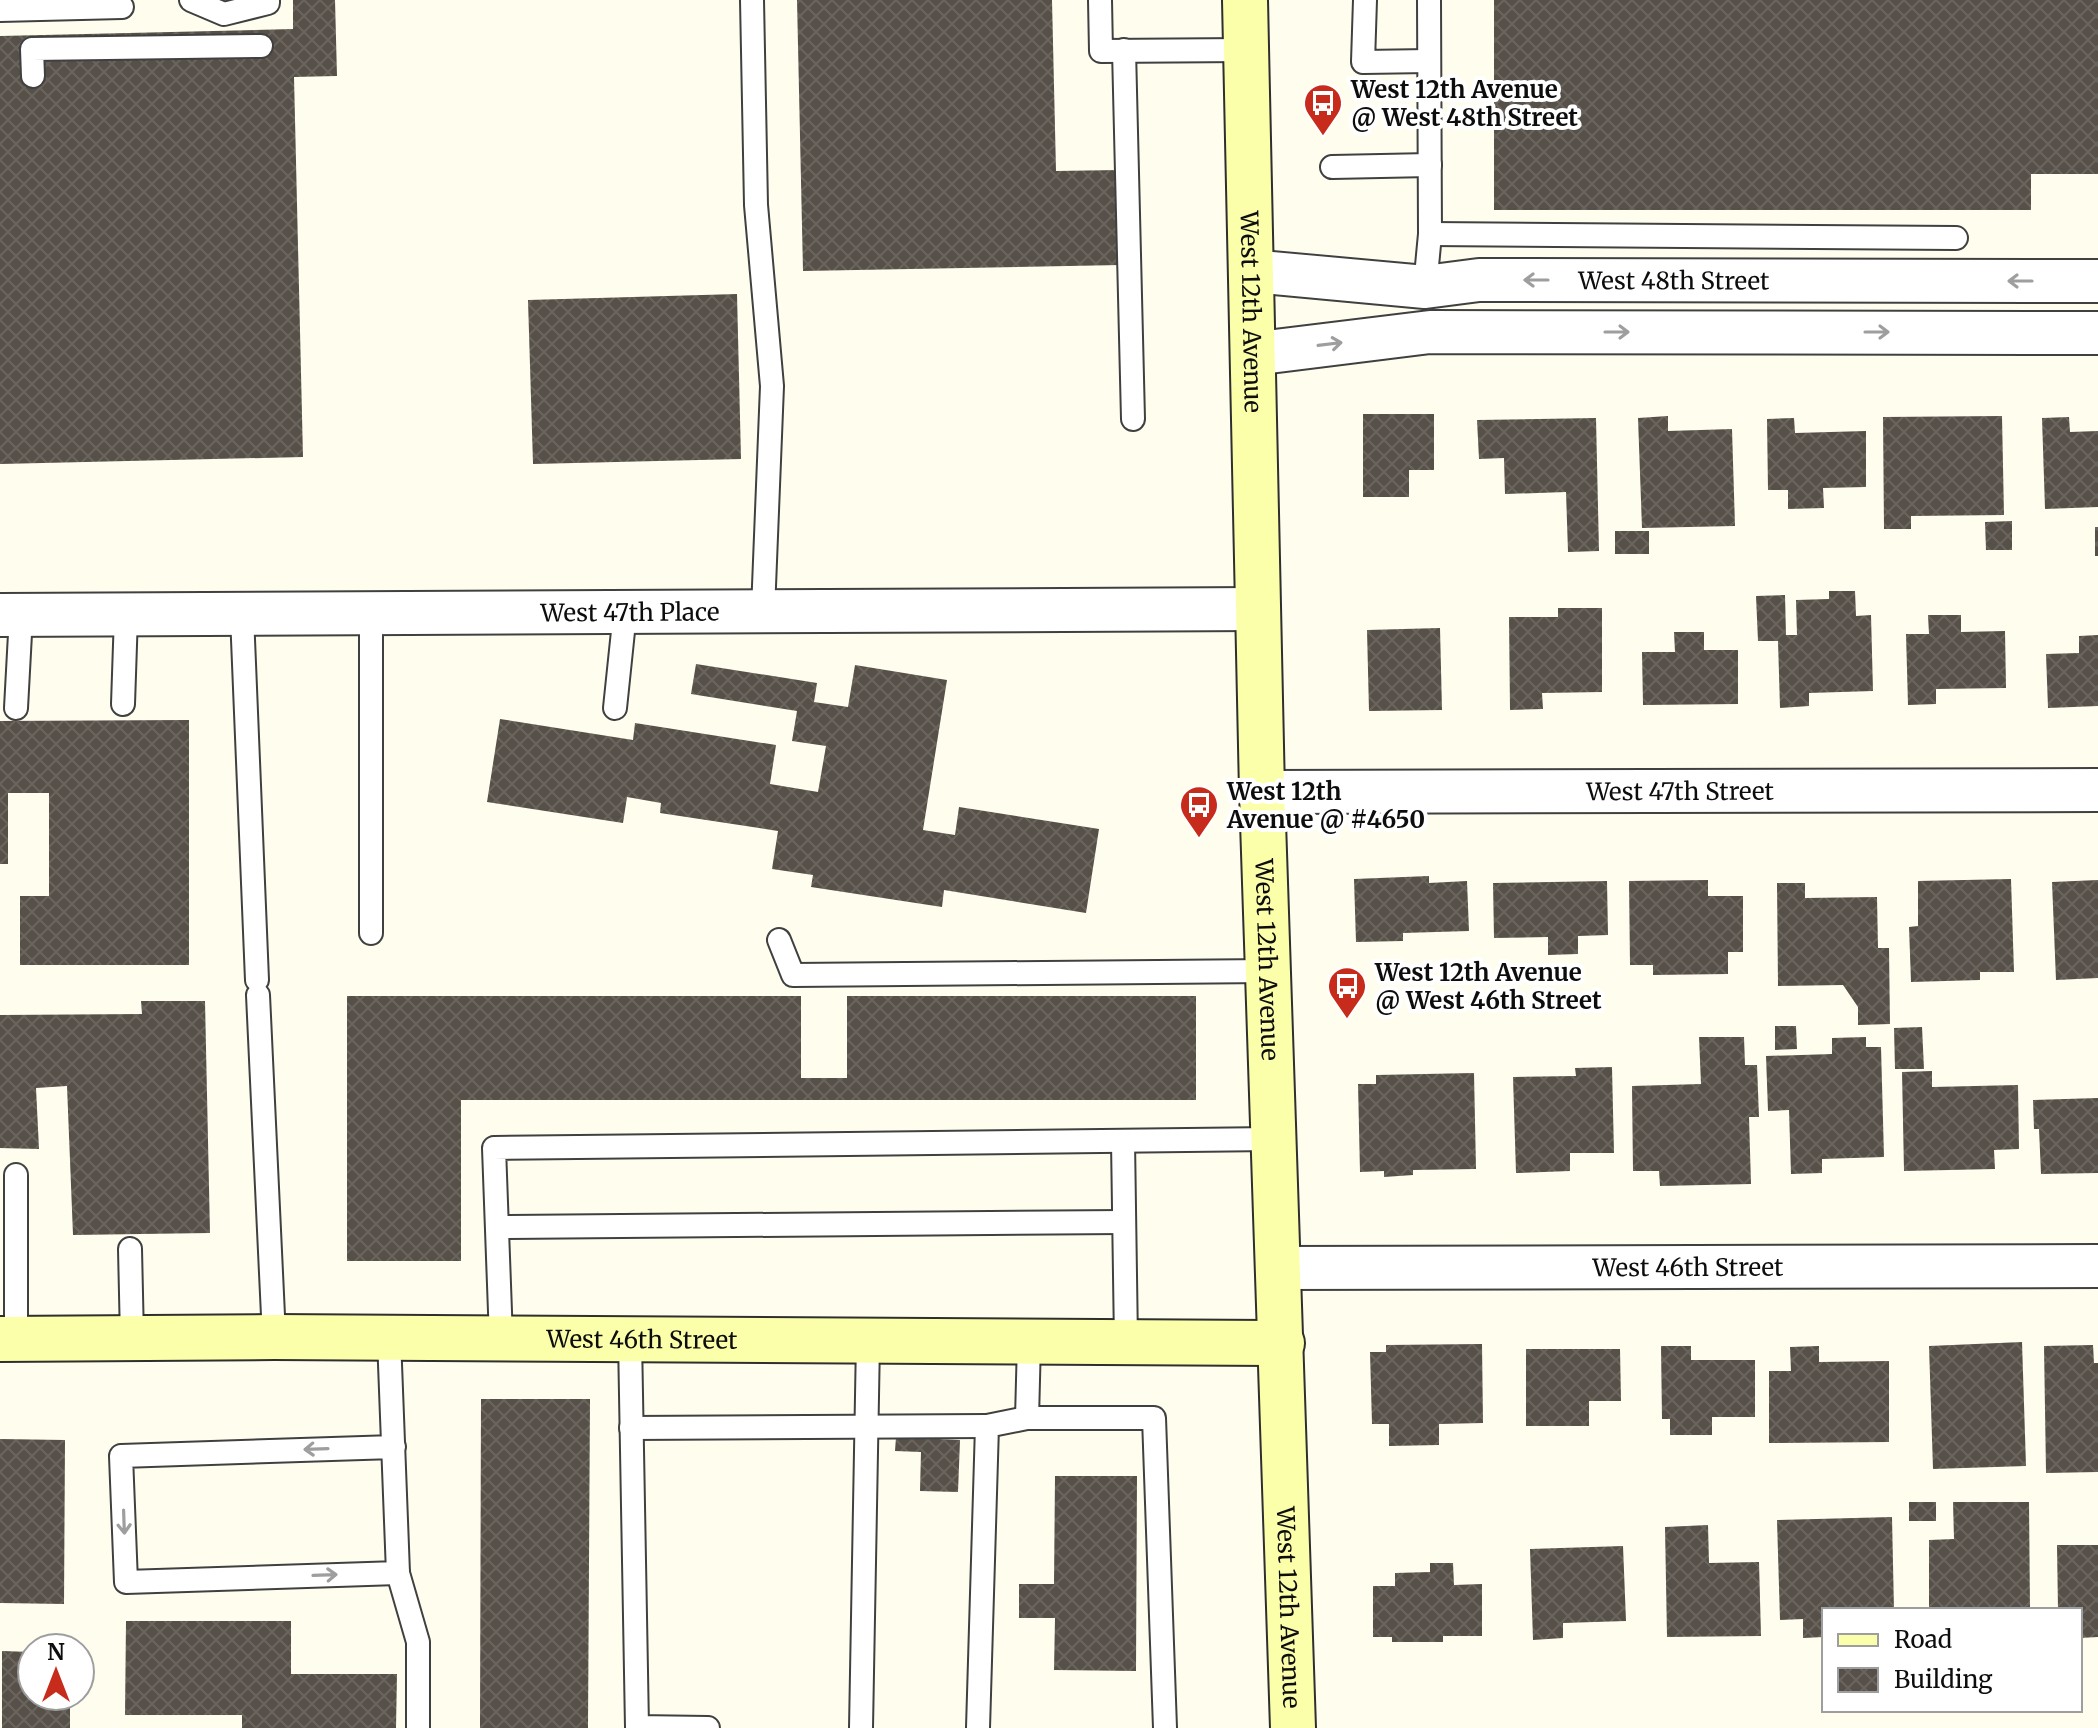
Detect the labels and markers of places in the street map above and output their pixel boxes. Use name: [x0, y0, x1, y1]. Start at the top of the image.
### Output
place label: West 12th Avenue @ West 48th Street: [1350, 74, 1578, 133]
bus stop icon: West 12th Avenue @ West 48th Street: [1302, 82, 1344, 137]
place label: West 12th Avenue @ #4650: [1226, 776, 1425, 835]
bus stop icon: West 12th Avenue @ #4650: [1178, 784, 1220, 839]
place label: West 12th Avenue @ West 46th Street: [1374, 957, 1602, 1016]
bus stop icon: West 12th Avenue @ West 46th Street: [1326, 965, 1368, 1020]

